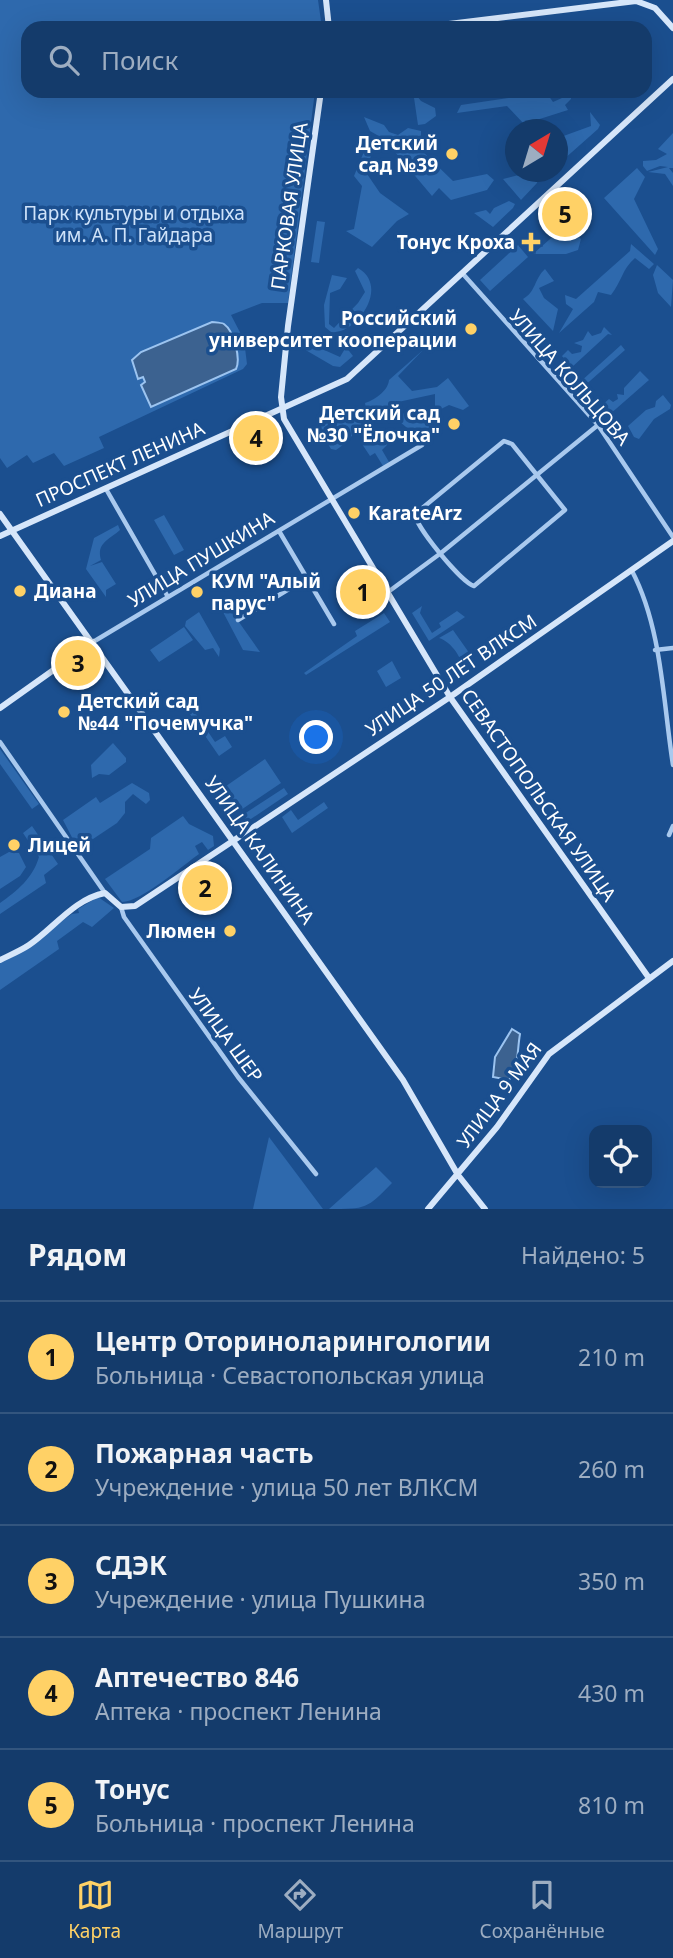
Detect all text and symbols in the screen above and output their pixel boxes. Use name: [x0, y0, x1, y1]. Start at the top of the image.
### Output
search box: [21, 21, 652, 98]
icon: search: [45, 41, 83, 79]
text: Поиск: [101, 42, 178, 78]
north arrow: [505, 119, 568, 182]
street label: ПАРКОВАЯ УЛИЦА: [264, 120, 314, 291]
place label: Детский сад №39: [356, 130, 438, 178]
marker: Детский сад №39: [444, 146, 460, 162]
pin: 5: [542, 188, 588, 240]
park label: Парк культуры и отдыха им. А. П. Гайдара: [23, 200, 245, 248]
place label: Тонус Кроха: [397, 229, 515, 255]
marker: Тонус Кроха: [521, 232, 541, 252]
street label: УЛИЦА КОЛЬЦОВА: [504, 303, 637, 451]
place label: Российский университет кооперации: [208, 305, 457, 353]
marker: Российский университет кооперации: [463, 321, 479, 337]
place label: Детский сад №30 "Ёлочка": [307, 400, 440, 448]
pin: 4: [233, 412, 279, 464]
street label: ПРОСПЕКТ ЛЕНИНА: [31, 415, 209, 513]
marker: Детский сад №30 "Ёлочка": [446, 416, 462, 432]
place label: KarateArz: [368, 500, 462, 526]
street label: УЛИЦА ПУШКИНА: [123, 505, 280, 613]
marker: KarateArz: [346, 505, 362, 521]
pin: 1: [340, 566, 386, 618]
place label: КУМ "Алый парус": [211, 568, 321, 616]
place label: Диана: [34, 578, 97, 604]
marker: Диана: [12, 583, 28, 599]
marker: КУМ "Алый парус": [189, 584, 205, 600]
street label: УЛИЦА 50 ЛЕТ ВЛКСМ: [360, 608, 542, 742]
pin: 3: [55, 637, 101, 689]
street label: СЕВАСТОПОЛЬСКАЯ УЛИЦА: [456, 684, 623, 907]
place label: Детский сад №44 "Почемучка": [78, 688, 253, 736]
marker: Детский сад №44 "Почемучка": [56, 704, 72, 720]
your location: [299, 720, 333, 754]
street label: УЛИЦА КАЛИНИНА: [199, 771, 321, 930]
place label: Лицей: [28, 832, 91, 858]
marker: Лицей: [6, 837, 22, 853]
pin: 2: [182, 862, 228, 914]
place label: Люмен: [146, 918, 216, 944]
marker: Люмен: [222, 923, 238, 939]
street label: УЛИЦА ШЕР: [183, 983, 269, 1087]
street label: УЛИЦА 9 МАЯ: [451, 1037, 547, 1153]
map controls: [589, 1125, 652, 1188]
button: locate: [589, 1125, 652, 1188]
text: Рядом: [28, 1234, 127, 1275]
text: Найдено: 5: [521, 1239, 645, 1271]
text: Центр Оториноларингологии: [95, 1323, 491, 1359]
text: 1: [44, 1341, 58, 1373]
text: 210 m: [578, 1341, 645, 1373]
text: Больница · Севастопольская улица: [95, 1359, 485, 1391]
text: Пожарная часть: [95, 1435, 314, 1471]
text: 2: [44, 1453, 58, 1485]
text: 260 m: [578, 1453, 645, 1485]
text: Учреждение · улица 50 лет ВЛКСМ: [95, 1471, 478, 1503]
text: СДЭК: [95, 1547, 167, 1583]
text: 3: [44, 1565, 58, 1597]
text: 350 m: [578, 1565, 645, 1597]
text: Учреждение · улица Пушкина: [95, 1583, 425, 1615]
text: Аптечество 846: [95, 1659, 299, 1695]
text: 4: [44, 1677, 58, 1709]
text: 430 m: [578, 1677, 645, 1709]
text: Аптека · проспект Ленина: [95, 1695, 382, 1727]
text: Тонус: [95, 1771, 170, 1807]
text: 5: [44, 1789, 58, 1821]
text: 810 m: [578, 1789, 645, 1821]
text: Больница · проспект Ленина: [95, 1807, 415, 1839]
tab: Карта: [68, 1876, 121, 1944]
tab: Маршрут: [257, 1876, 343, 1944]
tab: Сохранённые: [480, 1876, 605, 1944]

